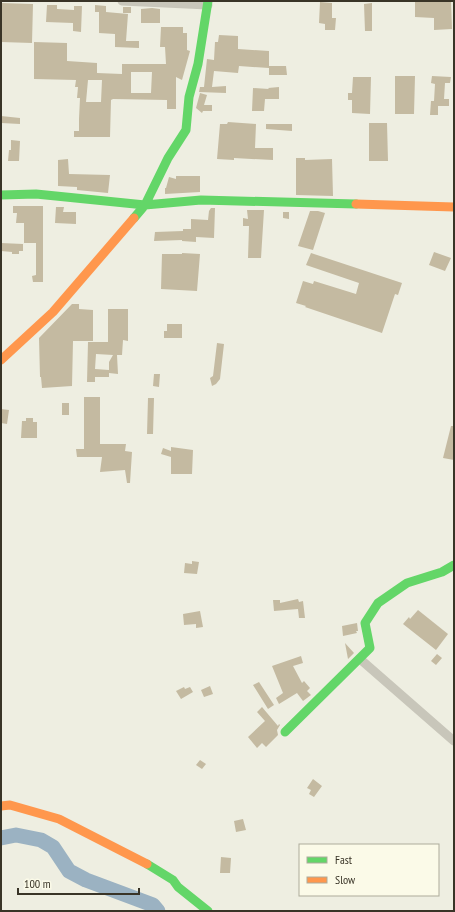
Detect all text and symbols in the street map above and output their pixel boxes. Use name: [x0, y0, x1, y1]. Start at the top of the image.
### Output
legend: [299, 844, 439, 896]
text: Fast: [335, 852, 353, 867]
scale bar: [18, 870, 139, 896]
text: Slow: [335, 872, 356, 887]
text: 100 m: [24, 876, 51, 891]

